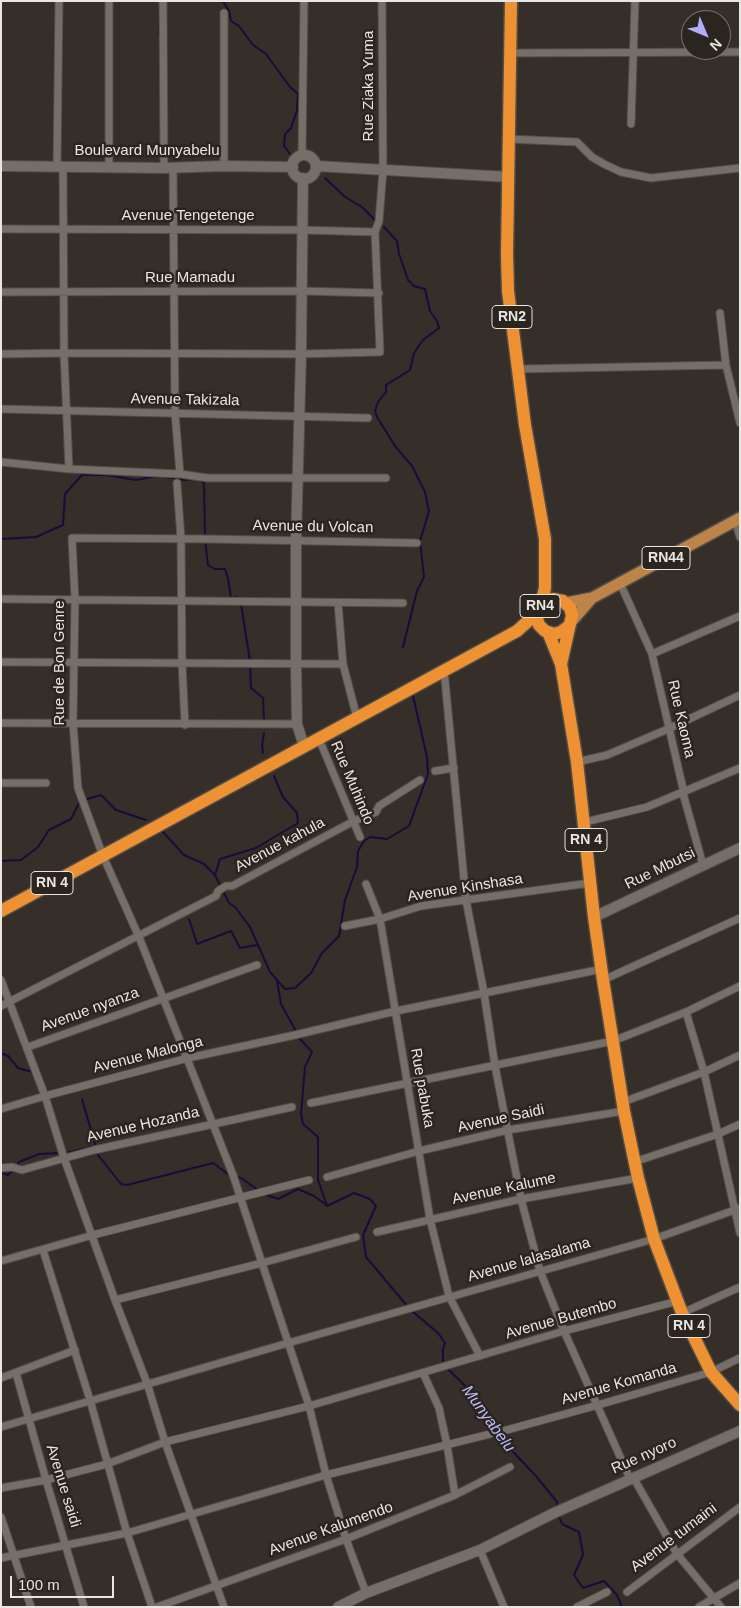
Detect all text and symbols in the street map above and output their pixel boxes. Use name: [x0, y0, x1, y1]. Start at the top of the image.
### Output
north arrow: [681, 10, 731, 60]
street label: Rue Ziaka Yuma: [360, 31, 378, 141]
text: N: [707, 36, 725, 54]
street label: Boulevard Munyabelu: [74, 142, 220, 160]
street label: Avenue Tengetenge: [121, 207, 255, 225]
street label: Rue Mamadu: [145, 269, 235, 287]
road number: RN2: [492, 306, 532, 328]
street label: Avenue Takizala: [130, 390, 240, 410]
street label: Avenue du Volcan: [253, 517, 373, 537]
road number: RN44: [642, 546, 690, 570]
road number: RN4: [520, 594, 560, 618]
street label: Rue de Bon Genre: [51, 600, 69, 726]
street label: Rue Kaoma: [663, 678, 699, 760]
street label: Rue Muhindo: [326, 738, 378, 828]
street label: Avenue kahula: [232, 814, 328, 876]
road number: RN 4: [565, 828, 607, 852]
street label: Rue Mbutsi: [622, 844, 698, 894]
street label: Avenue Kinshasa: [406, 870, 524, 906]
road number: RN 4: [31, 871, 73, 894]
street label: Avenue nyanza: [38, 984, 142, 1036]
street label: Avenue Malonga: [91, 1033, 205, 1077]
street label: Rue pabuka: [406, 1047, 438, 1129]
street label: Avenue Saidi: [456, 1101, 546, 1137]
street label: Avenue Hozanda: [85, 1103, 201, 1147]
street label: Avenue Kalume: [450, 1169, 558, 1209]
street label: Avenue lalasalama: [466, 1234, 592, 1286]
street label: Avenue Butembo: [503, 1295, 619, 1343]
road number: RN 4: [668, 1314, 710, 1338]
street label: Avenue Komanda: [559, 1359, 679, 1409]
water label: Munyabelu: [457, 1382, 519, 1456]
street label: Rue nyoro: [609, 1434, 679, 1478]
street label: Avenue saidi: [42, 1442, 84, 1530]
street label: Avenue Kalumendo: [267, 1498, 395, 1560]
street label: Avenue tumaini: [627, 1500, 721, 1576]
scale bar: [12, 1566, 116, 1598]
text: 100 m: [18, 1576, 60, 1593]

